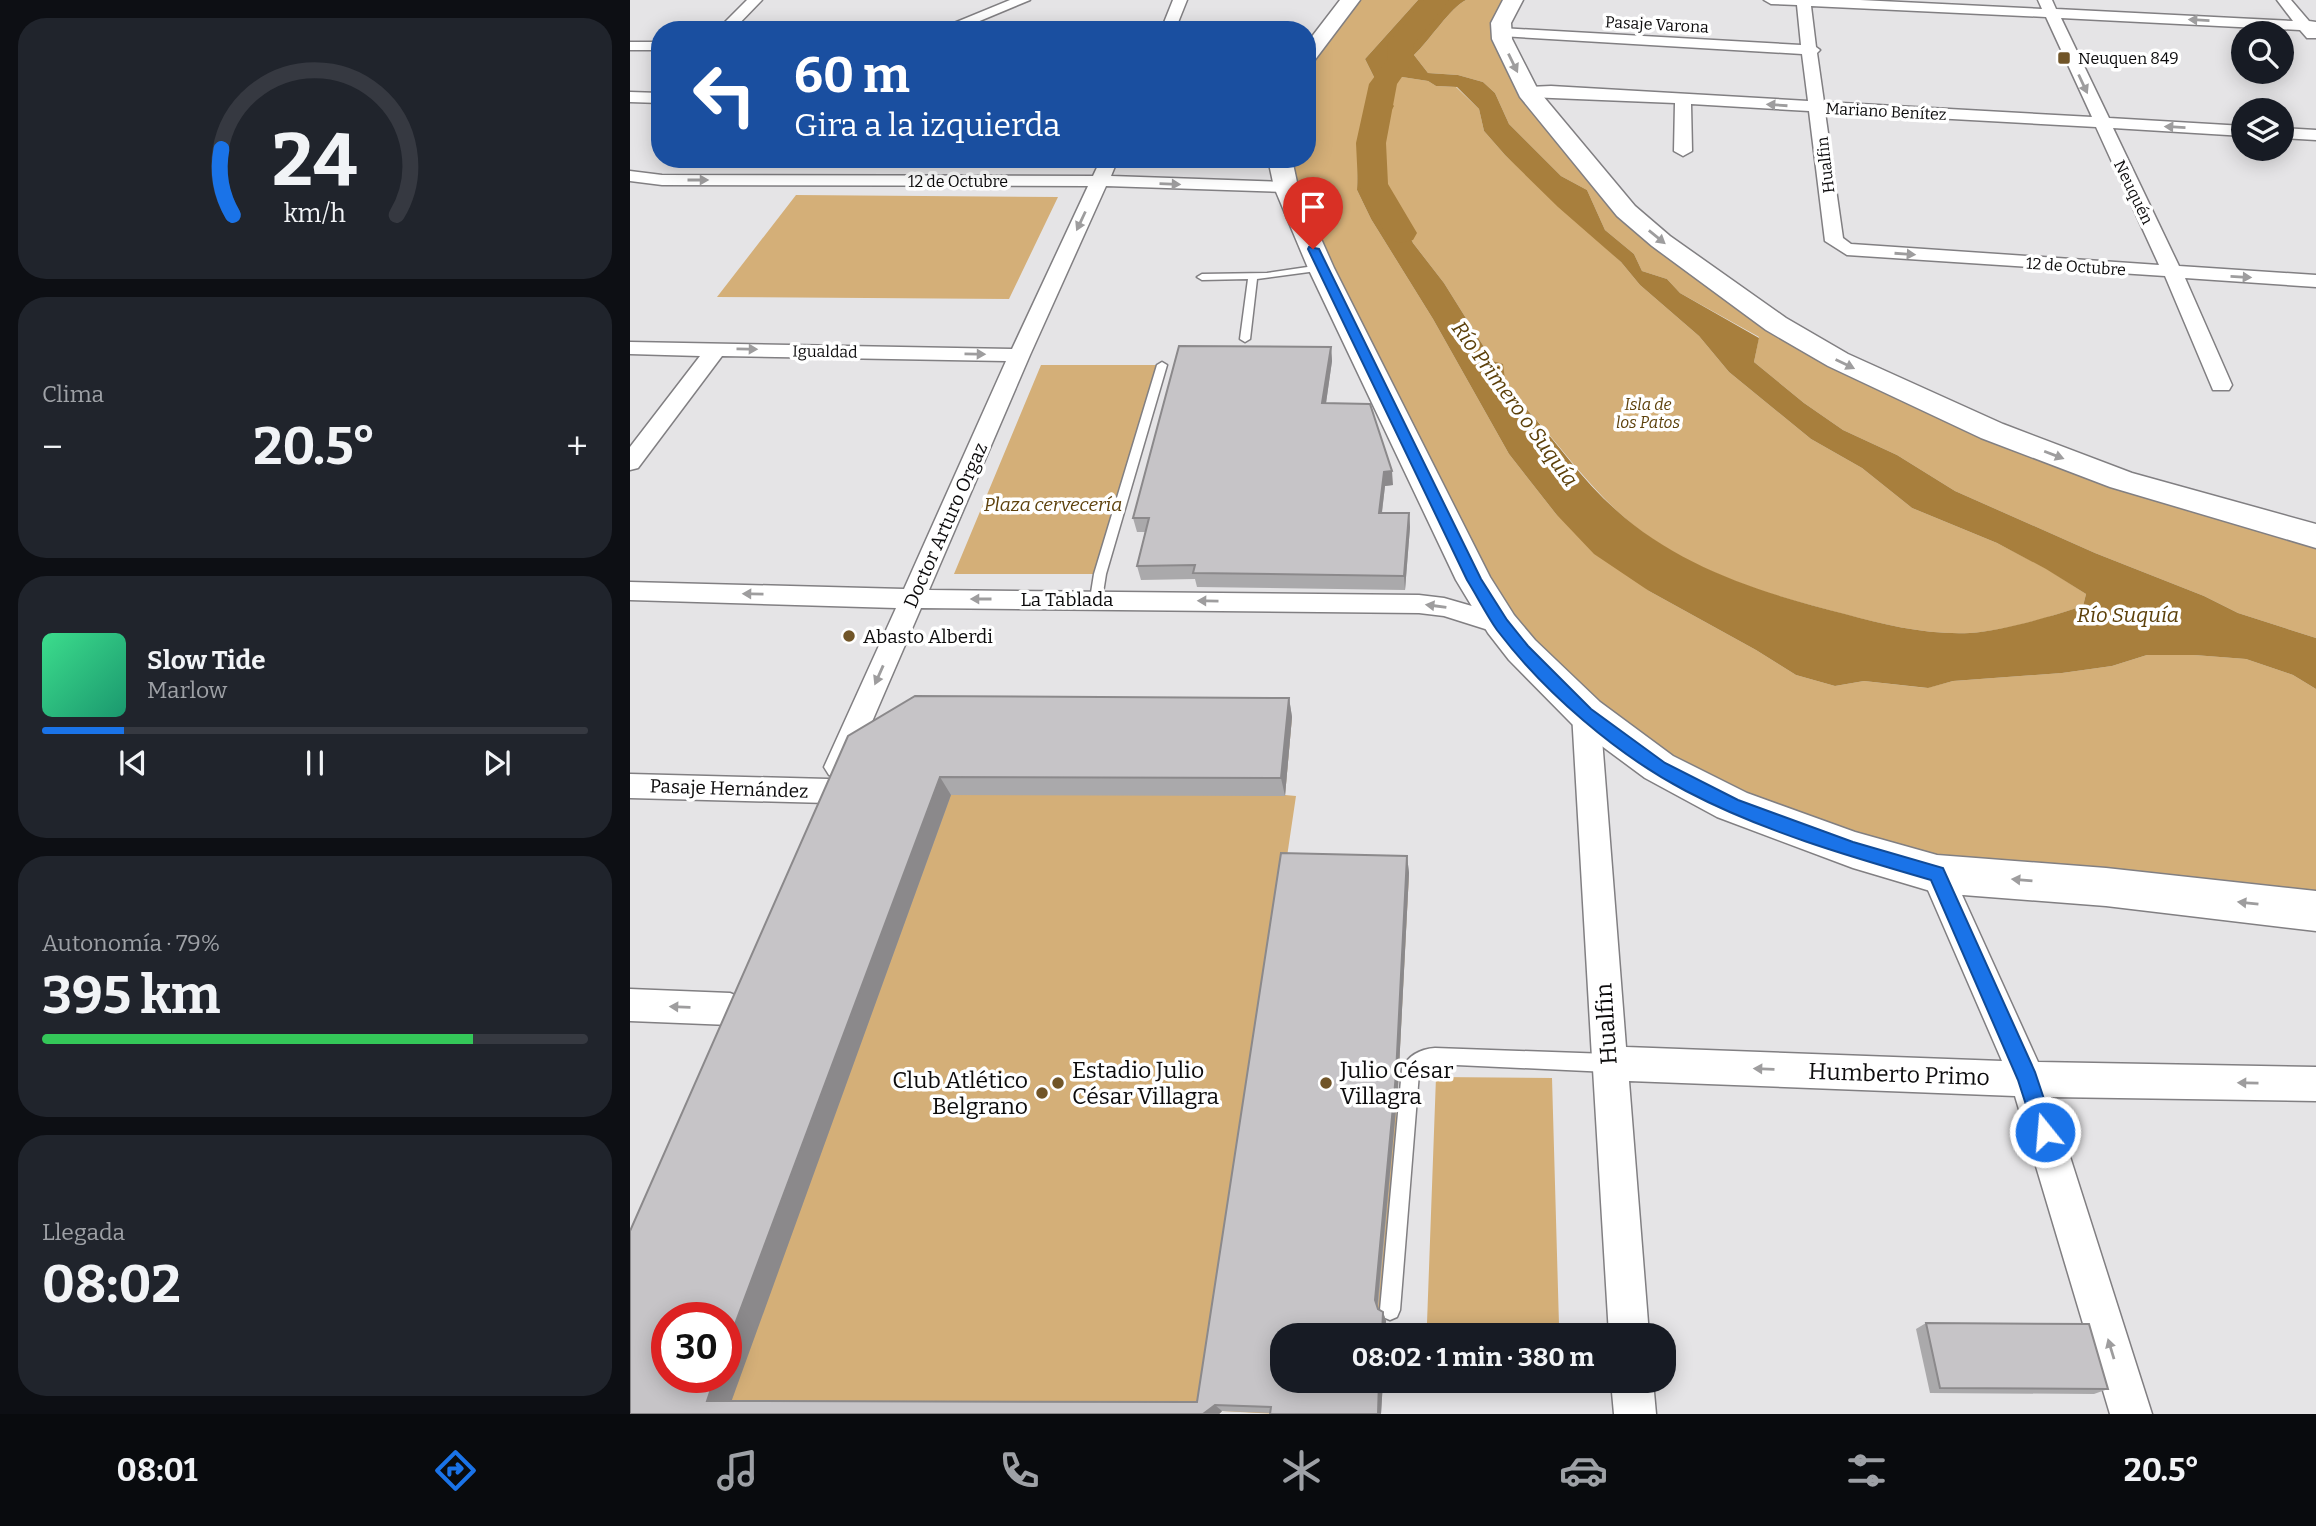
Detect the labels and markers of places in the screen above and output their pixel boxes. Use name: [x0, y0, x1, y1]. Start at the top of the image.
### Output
place label: Neuquen 849: [2078, 49, 2179, 68]
marker: Neuquen 849: [2056, 50, 2072, 66]
pin: [1283, 177, 1343, 249]
place label: Abasto Alberdi: [863, 625, 993, 648]
marker: Abasto Alberdi: [841, 628, 857, 644]
place label: Estadio Julio César Villagra: [1072, 1056, 1219, 1110]
place label: Julio César Villagra: [1339, 1056, 1453, 1110]
place label: Club Atlético Belgrano: [892, 1066, 1028, 1120]
marker: Estadio Julio César Villagra: [1050, 1075, 1066, 1091]
marker: Julio César Villagra: [1318, 1075, 1334, 1091]
marker: Club Atlético Belgrano: [1034, 1085, 1050, 1101]

